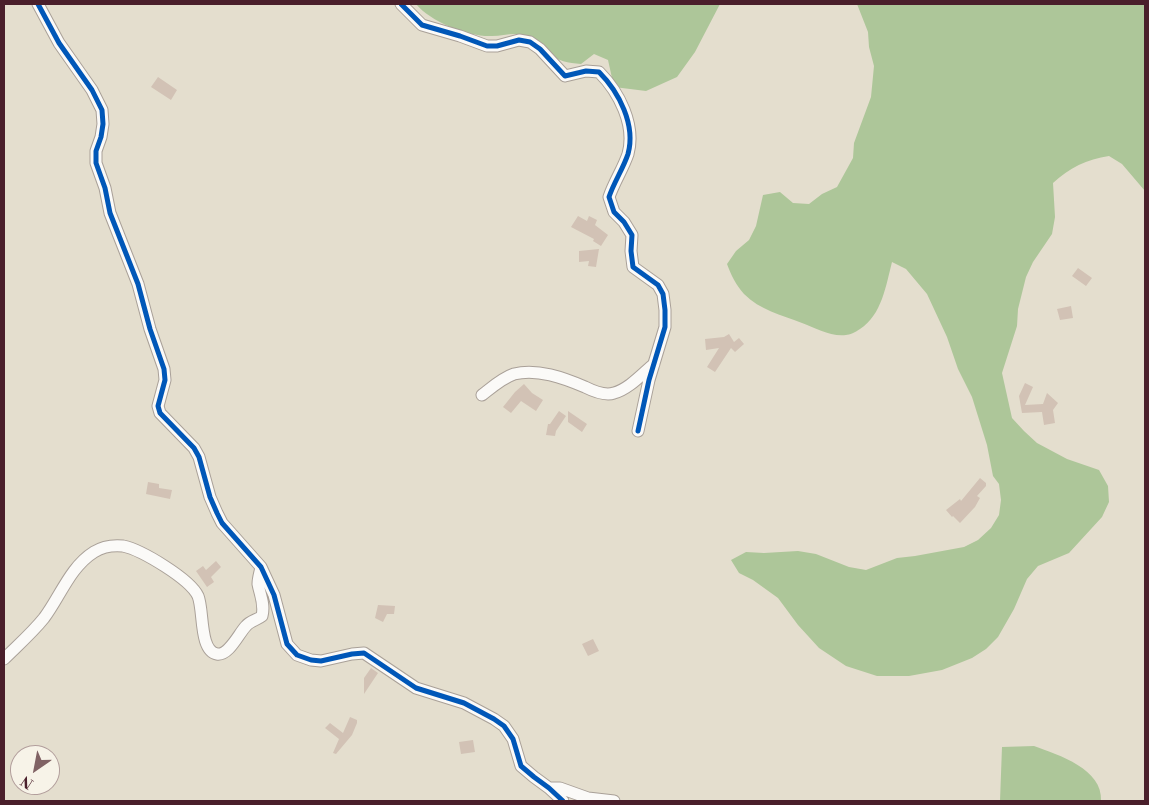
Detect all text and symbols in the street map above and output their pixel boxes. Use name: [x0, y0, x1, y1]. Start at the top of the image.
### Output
north arrow: [10, 745, 60, 795]
text: N: [18, 771, 37, 792]

